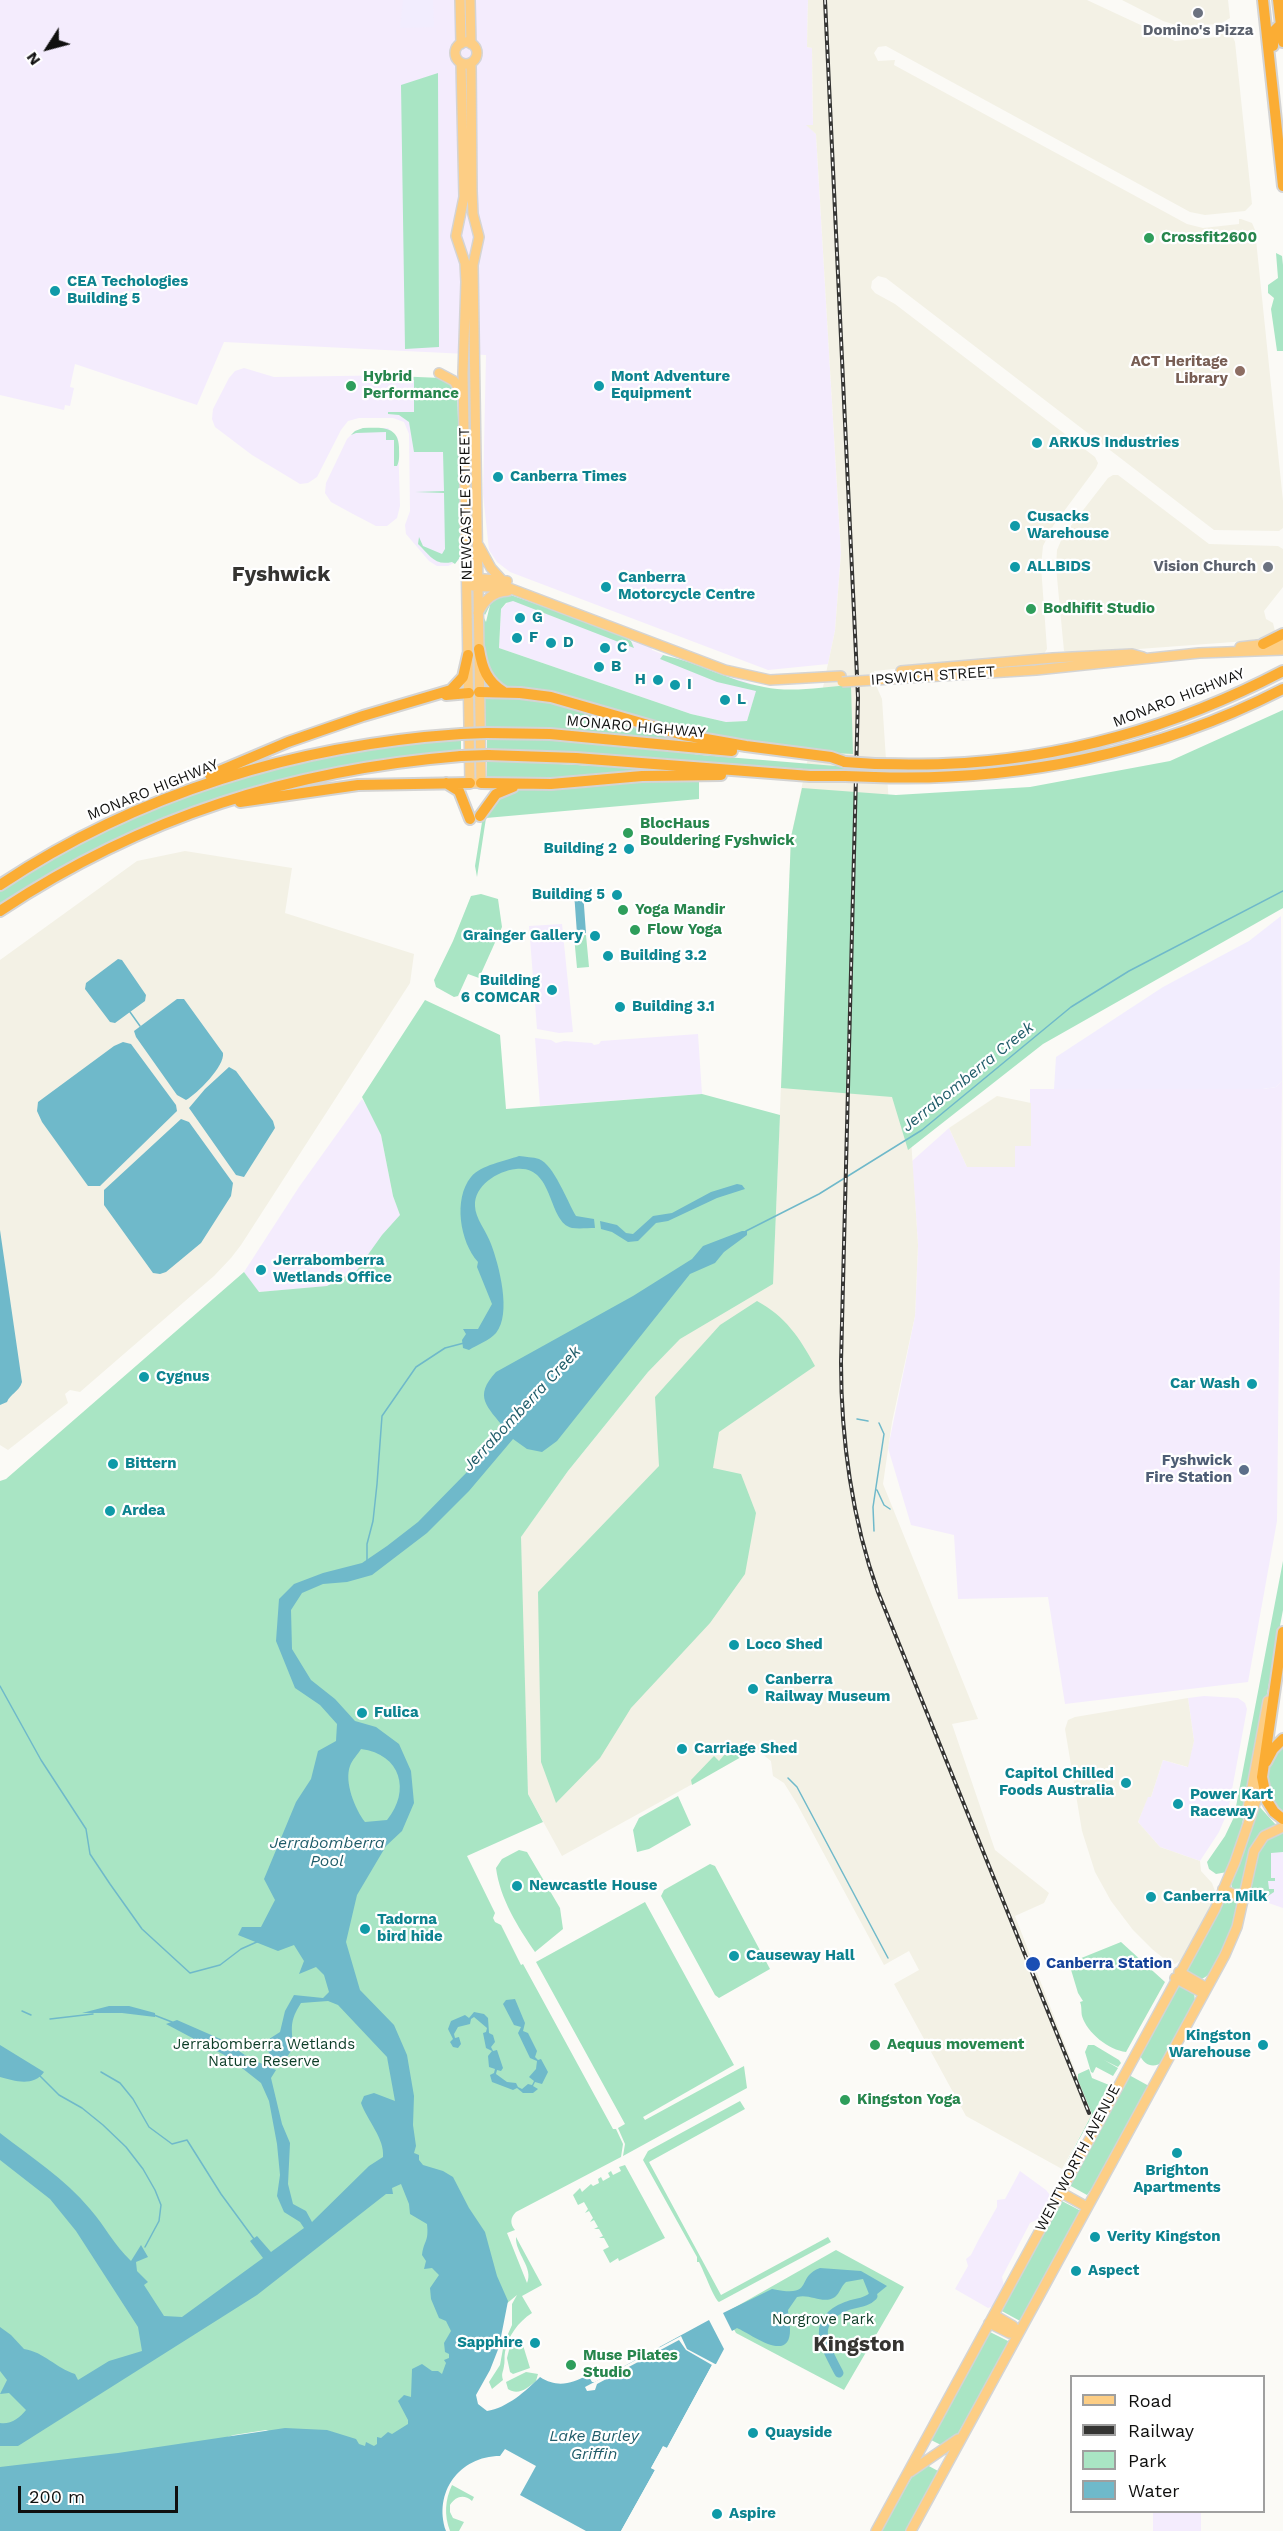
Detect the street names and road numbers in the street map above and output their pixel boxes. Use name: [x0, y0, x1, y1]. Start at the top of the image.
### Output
street label: NEWCASTLE STREET: [456, 427, 476, 581]
street label: IPSWICH STREET: [870, 663, 996, 689]
street label: MONARO HIGHWAY: [1111, 665, 1247, 731]
street label: MONARO HIGHWAY: [566, 712, 706, 742]
street label: MONARO HIGHWAY: [85, 755, 221, 825]
street label: WENTWORTH AVENUE: [1032, 2081, 1124, 2235]

